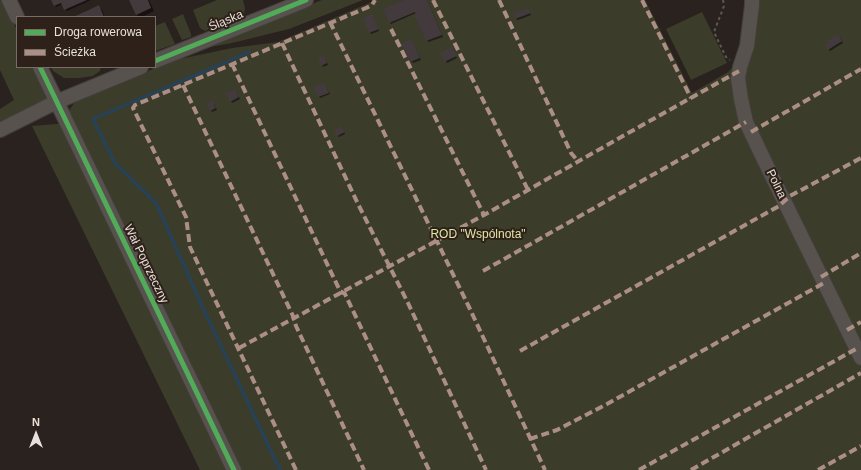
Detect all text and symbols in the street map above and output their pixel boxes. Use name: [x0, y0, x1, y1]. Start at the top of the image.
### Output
street label: Śląska: [207, 7, 245, 35]
legend: [16, 16, 156, 68]
text: Droga rowerowa: [54, 25, 142, 39]
text: Ścieżka: [54, 45, 96, 59]
street label: Polna: [763, 167, 789, 201]
street label: Wał Poprzeczny: [121, 222, 171, 306]
park label: ROD "Wspólnota": [430, 228, 526, 242]
north arrow: [16, 414, 56, 454]
text: N: [32, 416, 40, 428]

